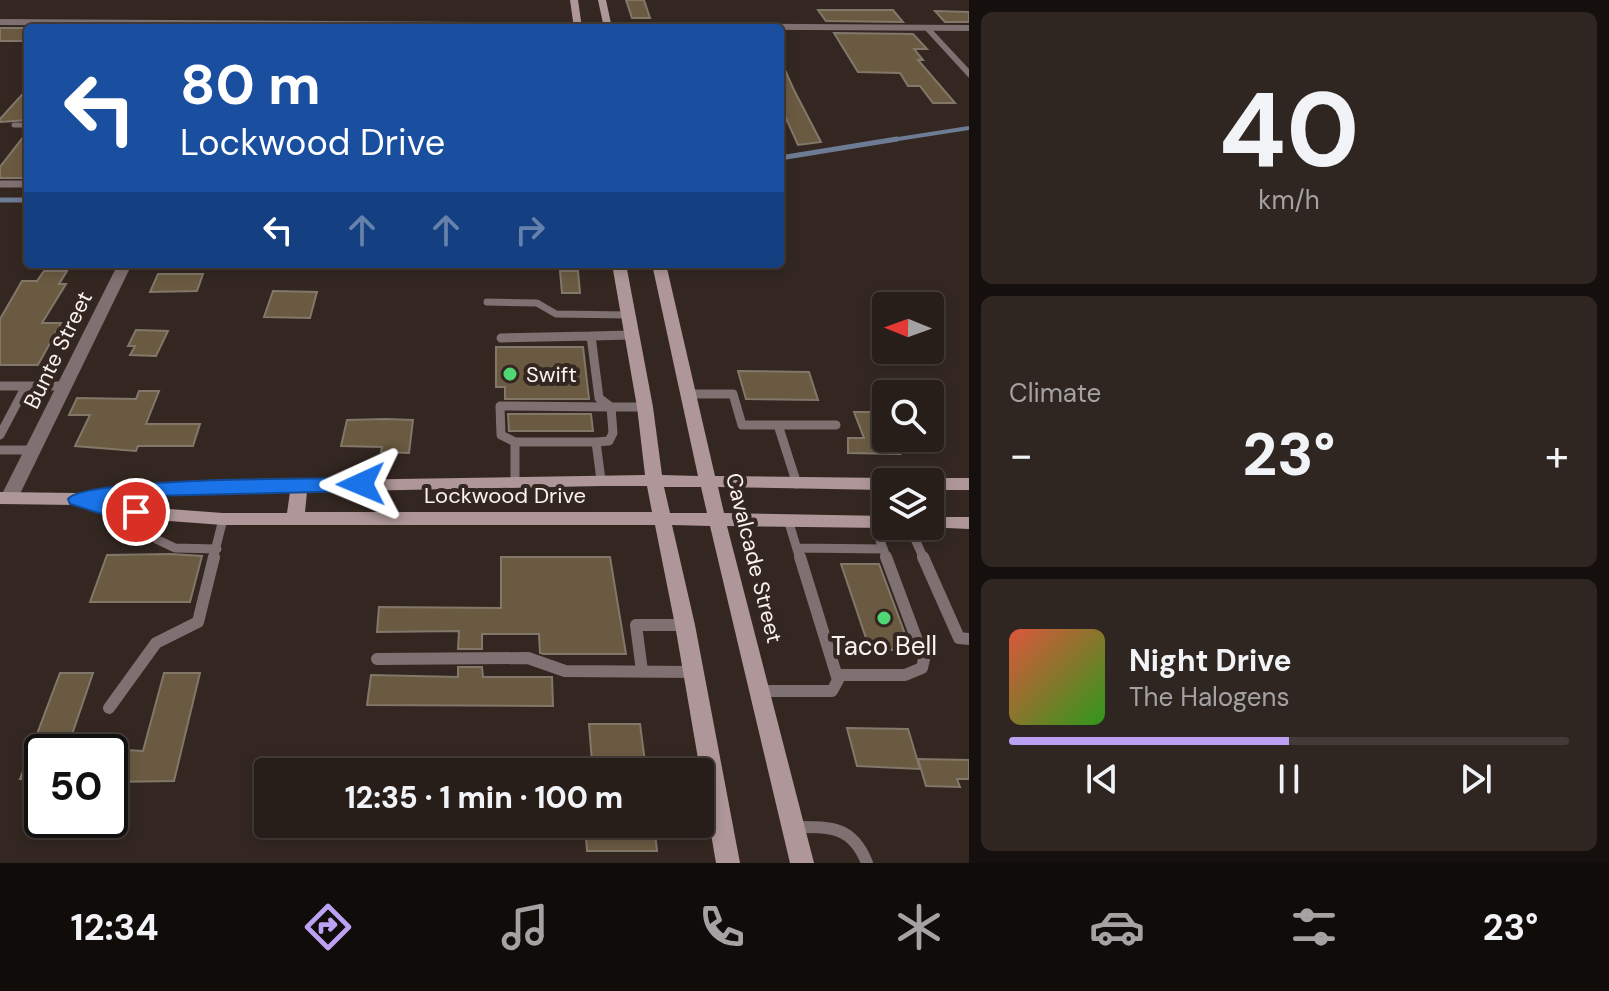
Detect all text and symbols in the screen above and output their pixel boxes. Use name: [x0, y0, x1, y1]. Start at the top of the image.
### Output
text: 80 m: [180, 48, 321, 121]
icon: left: [48, 56, 152, 160]
text: 40: [1219, 63, 1359, 198]
text: Lockwood Drive: [180, 119, 445, 166]
text: km/h: [1258, 183, 1320, 217]
icon: left: [256, 208, 300, 252]
icon: ahead: [340, 208, 384, 252]
icon: ahead: [424, 208, 468, 252]
icon: right: [508, 208, 552, 252]
street label: Bunte Street: [17, 286, 99, 414]
north arrow: [872, 292, 944, 364]
map controls: [872, 292, 944, 540]
place label: Swift: [526, 360, 577, 389]
marker: Swift: [501, 365, 519, 383]
text: Climate: [1009, 376, 1101, 410]
button: search: [872, 380, 944, 452]
text: 23°: [1243, 415, 1335, 494]
text: −: [1009, 426, 1033, 484]
text: +: [1545, 426, 1569, 484]
position arrow: [319, 442, 403, 526]
button: layers: [872, 468, 944, 540]
street label: Cavalcade Street: [719, 470, 789, 646]
pin: [102, 478, 170, 546]
street label: Lockwood Drive: [424, 481, 586, 510]
icon: arrive: [114, 490, 158, 534]
marker: Taco Bell: [875, 609, 893, 627]
place label: Taco Bell: [831, 629, 937, 663]
text: Night Drive: [1129, 641, 1292, 680]
text: The Halogens: [1129, 680, 1289, 714]
speed limit sign: 50: [24, 734, 128, 838]
icon: previous: [1080, 757, 1124, 801]
icon: pause: [1267, 757, 1311, 801]
icon: next: [1454, 757, 1498, 801]
text: 12:35 · 1 min · 100 m: [345, 778, 623, 817]
icon: directions: [300, 899, 356, 955]
icon: music: [497, 899, 553, 955]
icon: phone: [694, 899, 750, 955]
icon: climate: [891, 899, 947, 955]
icon: car: [1089, 899, 1145, 955]
icon: filters: [1286, 899, 1342, 955]
text: 12:34: [71, 904, 159, 951]
text: 23°: [1483, 904, 1538, 951]

